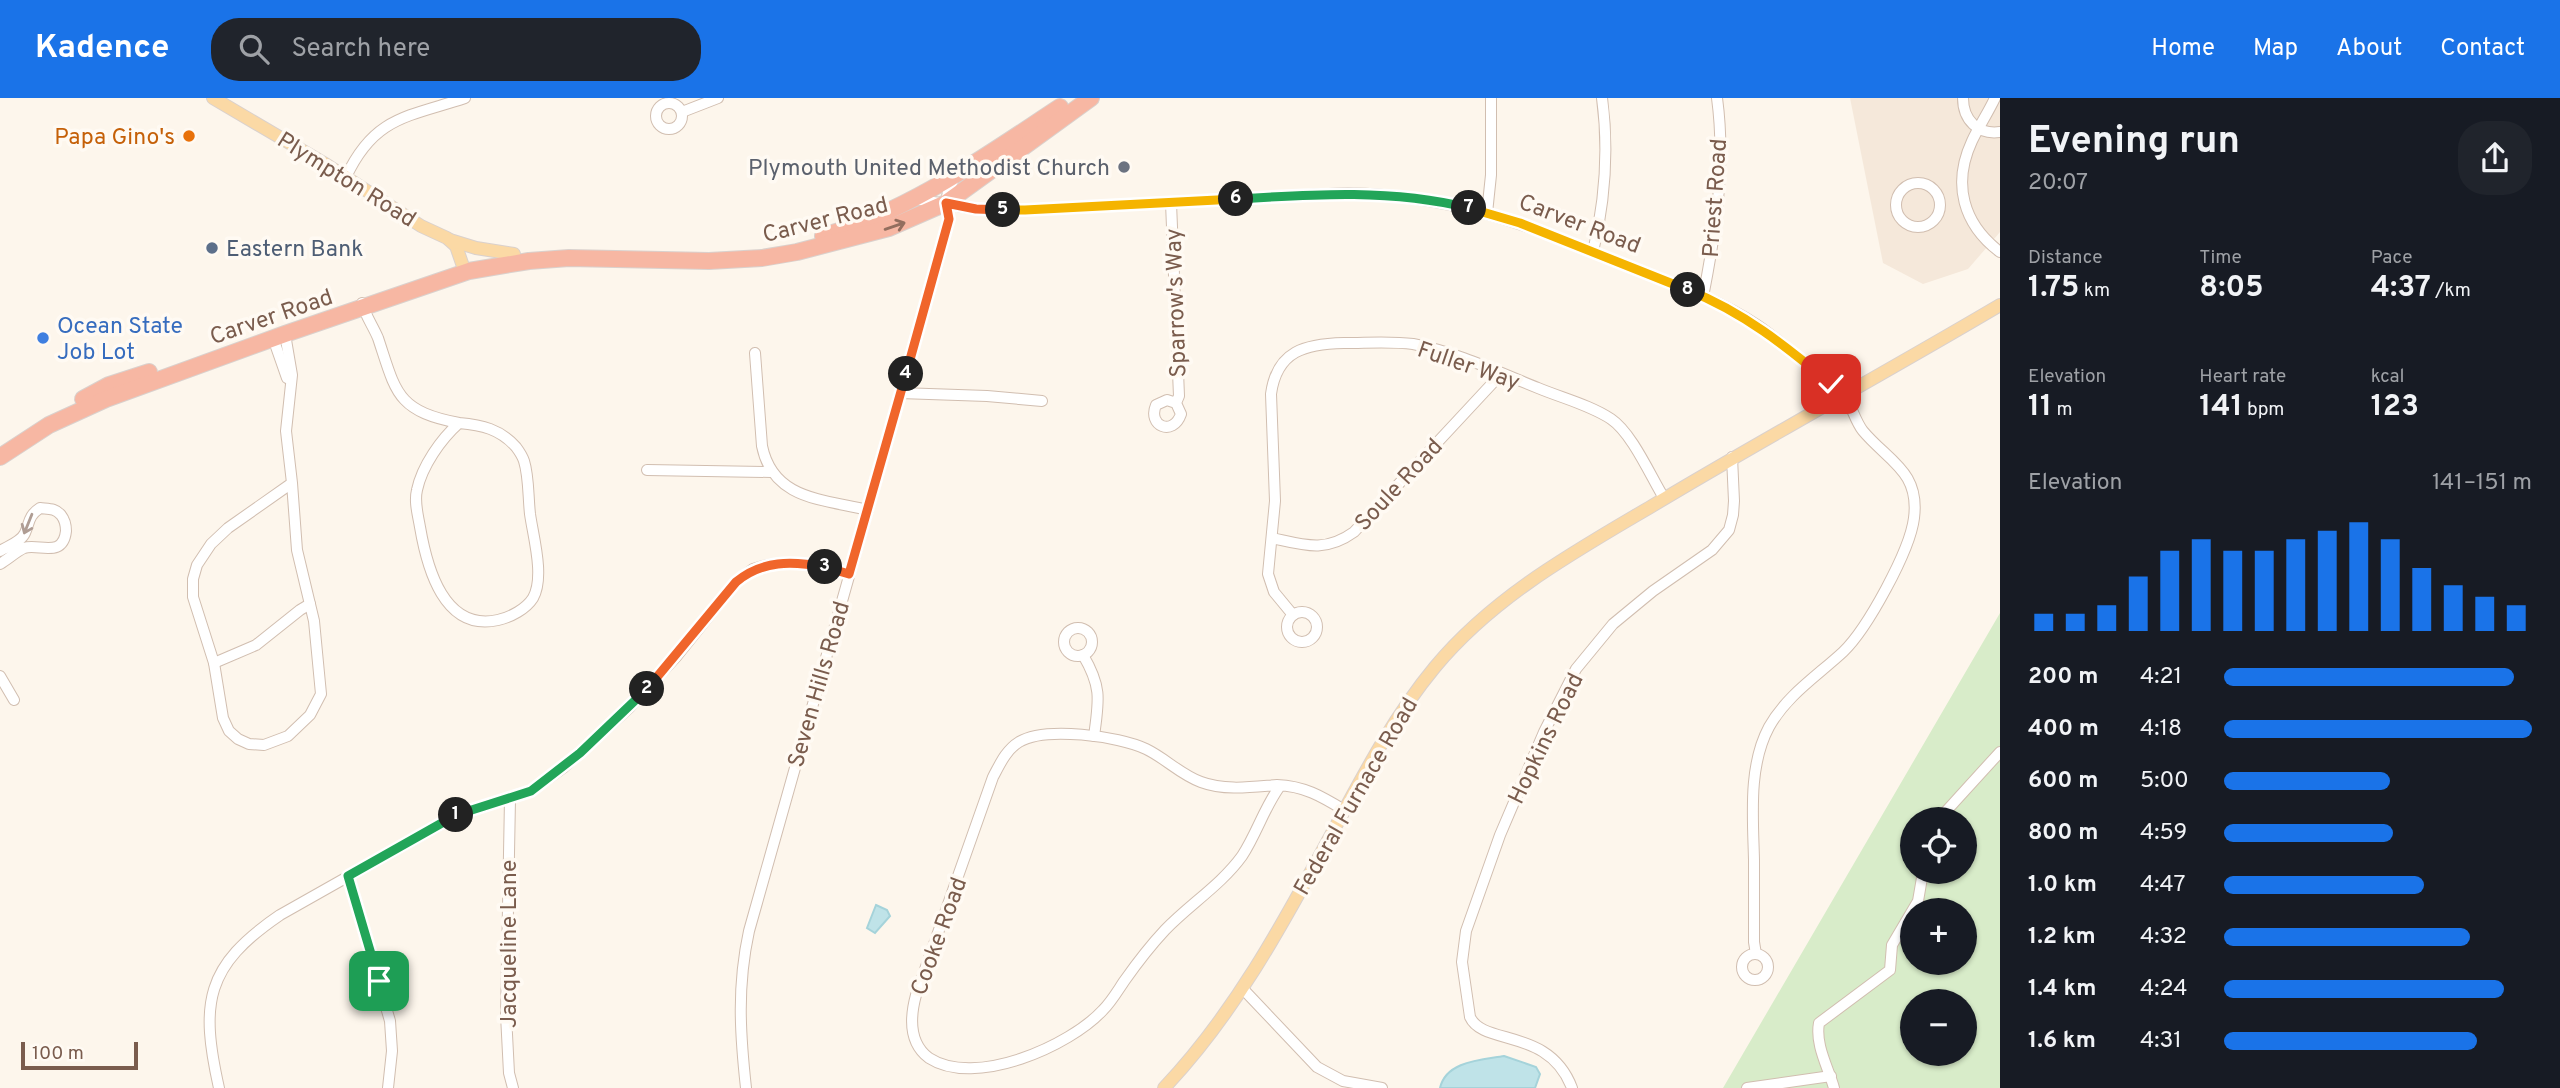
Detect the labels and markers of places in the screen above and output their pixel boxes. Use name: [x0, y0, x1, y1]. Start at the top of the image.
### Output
place label: Papa Gino's: [54, 124, 175, 153]
marker: Papa Gino's: [181, 128, 197, 144]
place label: Plymouth United Methodist Church: [748, 155, 1110, 184]
marker: Plymouth United Methodist Church: [1116, 159, 1132, 175]
pin: 6: [1218, 182, 1254, 217]
pin: 7: [1452, 190, 1486, 226]
pin: 5: [986, 192, 1020, 228]
place label: Eastern Bank: [226, 236, 363, 265]
marker: Eastern Bank: [204, 240, 220, 256]
pin: 8: [1670, 272, 1706, 308]
place label: Ocean State Job Lot: [57, 313, 183, 368]
marker: Ocean State Job Lot: [35, 330, 51, 346]
pin: [1801, 354, 1861, 414]
pin: 4: [888, 356, 923, 392]
pin: 3: [808, 550, 842, 584]
pin: 2: [630, 672, 664, 706]
pin: 1: [438, 798, 474, 832]
pin: [349, 951, 409, 1011]

